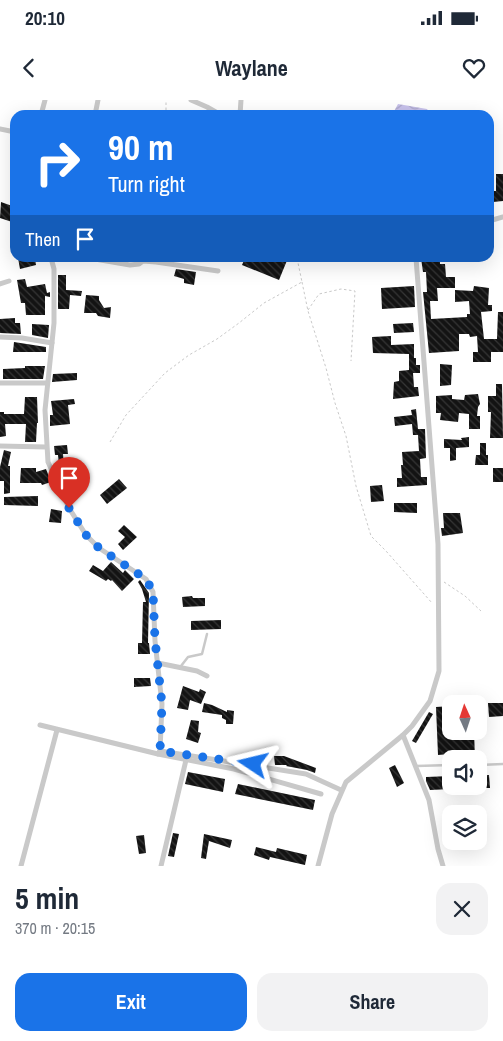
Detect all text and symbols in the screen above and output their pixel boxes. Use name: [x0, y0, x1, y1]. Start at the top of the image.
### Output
text: 20:10: [25, 5, 65, 31]
text: Waylane: [215, 53, 288, 83]
icon: back: [15, 54, 43, 82]
icon: heart: [460, 54, 488, 82]
text: 90 m: [108, 124, 173, 171]
icon: right: [25, 130, 90, 195]
text: Turn right: [108, 169, 185, 199]
icon: arrive: [71, 225, 99, 253]
text: Then: [25, 226, 61, 252]
pin: [48, 457, 90, 508]
icon: arrive: [55, 464, 83, 492]
north arrow: [442, 695, 488, 740]
map controls: [442, 695, 487, 850]
position arrow: [226, 737, 278, 789]
button: sound: [442, 750, 487, 795]
button: layers: [442, 805, 487, 850]
text: 5 min: [15, 878, 79, 918]
button: close: [436, 883, 488, 935]
text: 370 m · 20:15: [15, 917, 95, 939]
button: Exit: [15, 973, 247, 1031]
button: Share: [257, 973, 488, 1031]

